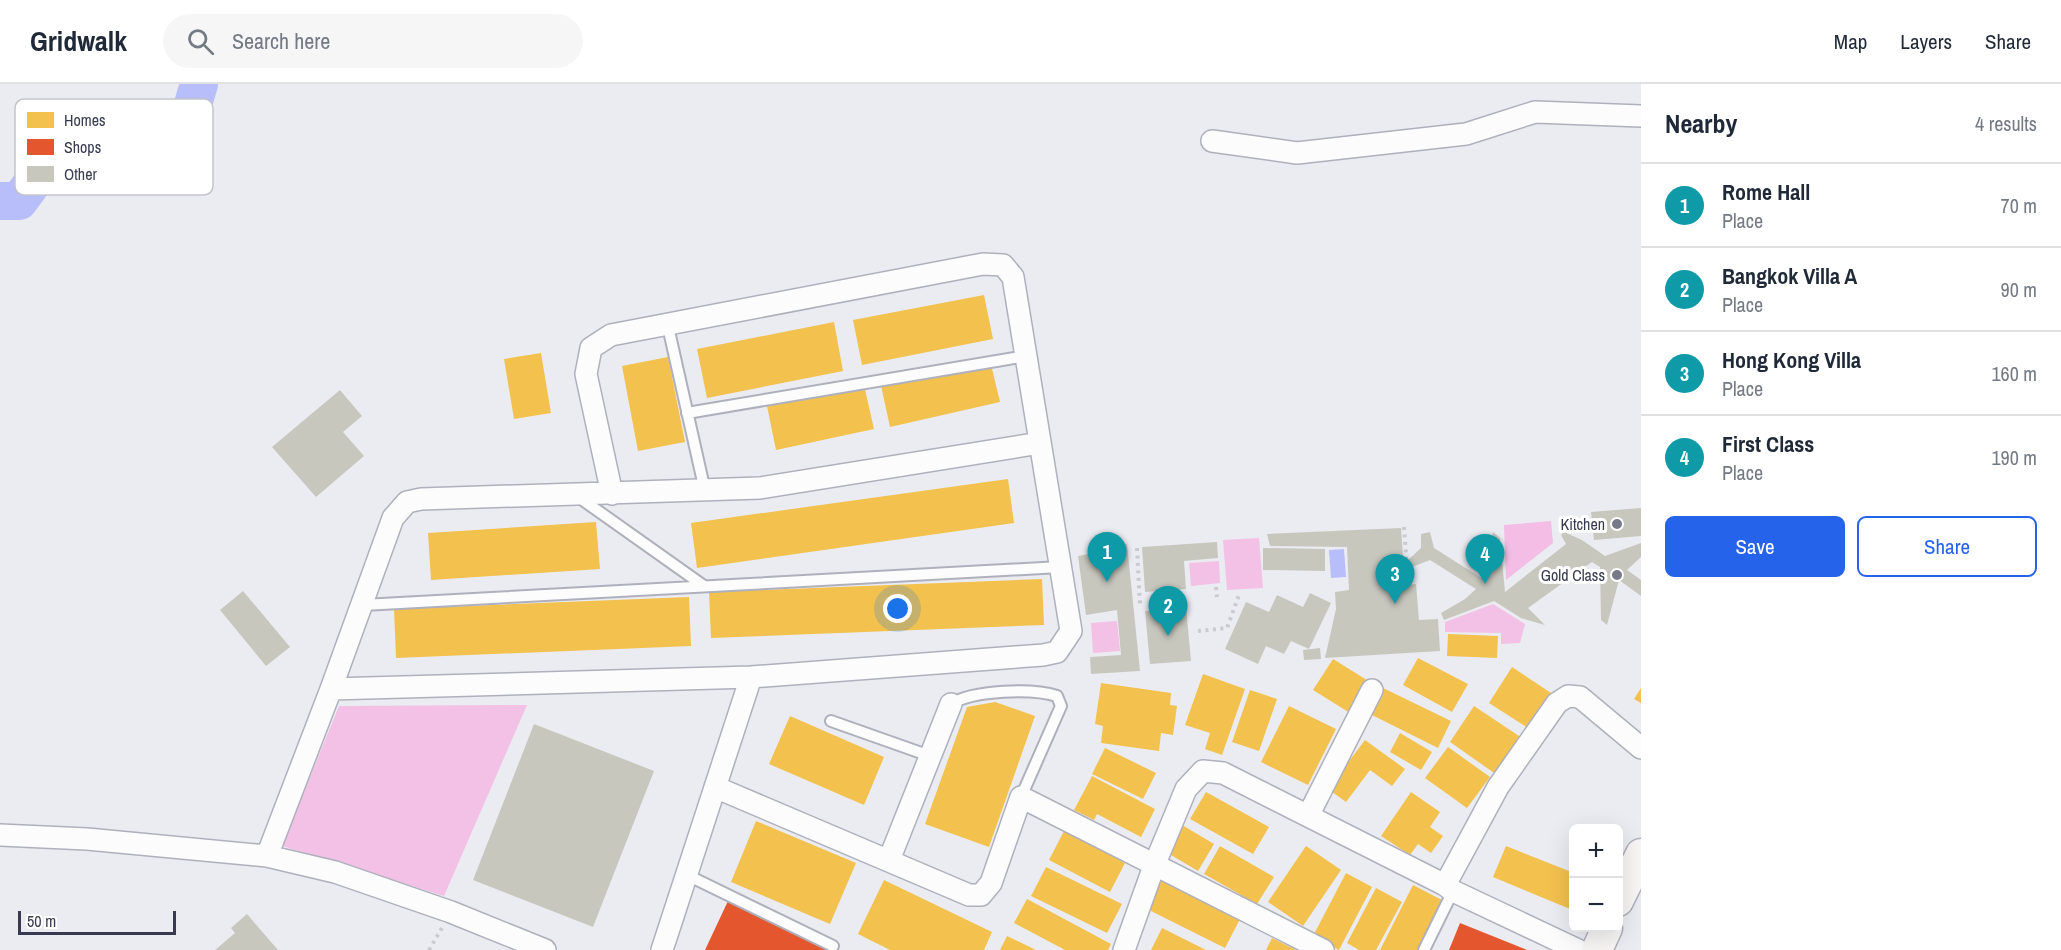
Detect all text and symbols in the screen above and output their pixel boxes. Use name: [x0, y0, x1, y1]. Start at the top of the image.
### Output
search box: [163, 14, 583, 68]
text: Gridwalk: [30, 22, 127, 60]
icon: search: [184, 25, 217, 58]
text: Search here: [232, 26, 330, 56]
text: Map: [1834, 27, 1867, 56]
text: Layers: [1900, 27, 1952, 56]
text: Share: [1985, 27, 2031, 56]
legend: [15, 99, 213, 195]
text: Nearby: [1665, 106, 1737, 141]
text: Homes: [64, 109, 106, 131]
text: 4 results: [1975, 110, 2037, 137]
text: Shops: [64, 136, 101, 158]
text: Other: [64, 163, 97, 185]
text: Rome Hall: [1722, 177, 1810, 207]
text: 1: [1680, 192, 1689, 219]
text: 70 m: [2001, 192, 2037, 219]
text: Place: [1722, 207, 1763, 234]
text: Bangkok Villa A: [1722, 261, 1857, 291]
text: 2: [1680, 276, 1689, 303]
text: 90 m: [2001, 276, 2037, 303]
text: Place: [1722, 291, 1763, 318]
text: Hong Kong Villa: [1722, 345, 1861, 375]
text: 3: [1680, 360, 1689, 387]
text: 160 m: [1991, 360, 2037, 387]
text: Place: [1722, 375, 1763, 402]
text: First Class: [1722, 429, 1814, 459]
text: 4: [1680, 444, 1689, 471]
text: 190 m: [1991, 444, 2037, 471]
text: Place: [1722, 459, 1763, 486]
place label: Kitchen: [1561, 513, 1605, 535]
button: Save: [1665, 516, 1845, 577]
button: Share: [1857, 516, 2037, 577]
marker: Kitchen: [1610, 517, 1624, 531]
pin: 1: [1088, 532, 1126, 582]
pin: 4: [1466, 534, 1504, 584]
pin: 3: [1376, 554, 1414, 604]
place label: Gold Class: [1541, 564, 1605, 586]
marker: Gold Class: [1610, 568, 1624, 582]
pin: 2: [1148, 586, 1188, 636]
your location: [883, 594, 912, 623]
map controls: [1569, 824, 1623, 932]
button: +: [1569, 824, 1623, 878]
button: −: [1569, 878, 1623, 932]
scale bar: [18, 908, 176, 936]
text: 50 m: [27, 910, 56, 932]

